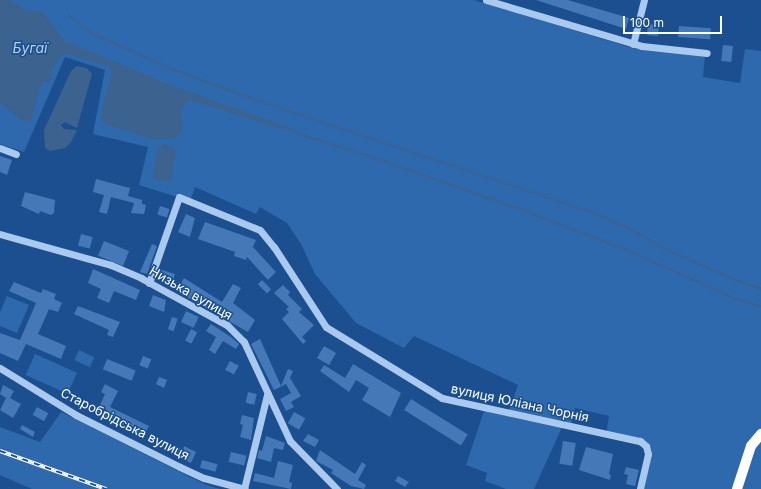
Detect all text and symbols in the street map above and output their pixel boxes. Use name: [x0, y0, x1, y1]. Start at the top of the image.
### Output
scale bar: [625, 8, 724, 34]
text: 100 m: [630, 15, 664, 30]
water label: Бугаї: [12, 40, 48, 56]
street label: Низька вулиця: [147, 263, 235, 323]
street label: вулиця Юліана Чорнія: [450, 381, 590, 425]
street label: Старобрідська вулиця: [58, 385, 192, 463]

